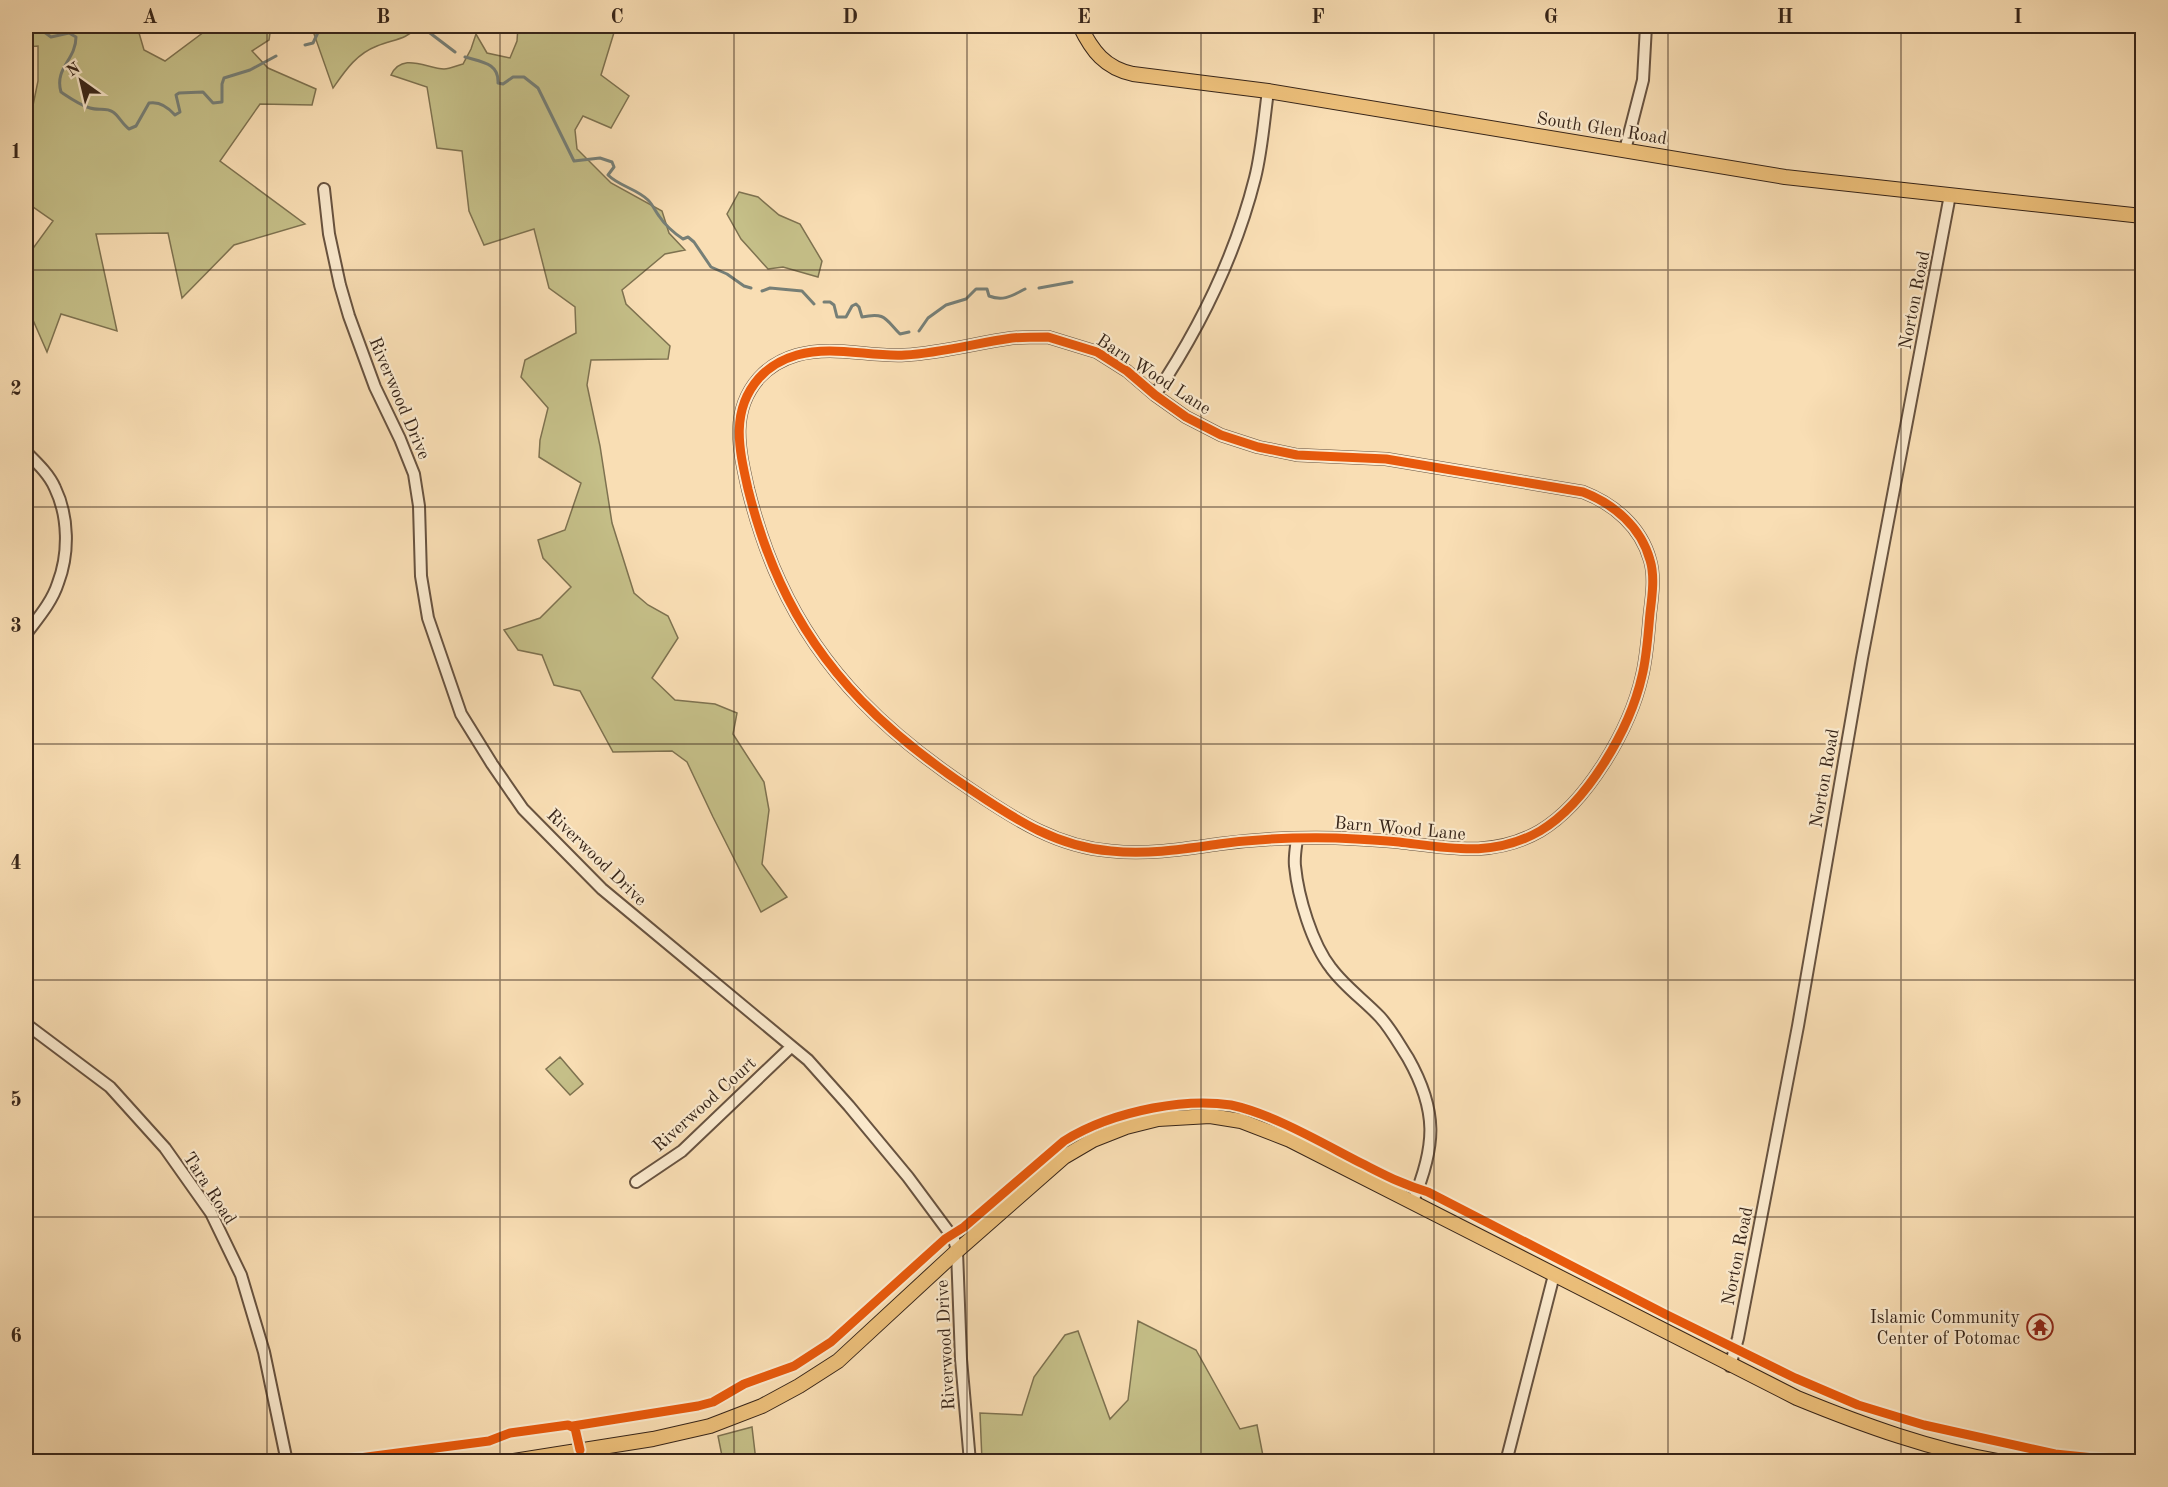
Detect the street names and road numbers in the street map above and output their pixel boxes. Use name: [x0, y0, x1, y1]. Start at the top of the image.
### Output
street label: South Glen Road: [1535, 110, 1668, 148]
street label: Norton Road: [1897, 249, 1933, 351]
street label: Barn Wood Lane: [1093, 331, 1214, 418]
street label: Riverwood Drive: [365, 335, 433, 462]
street label: Norton Road: [1807, 727, 1843, 829]
street label: Riverwood Drive: [543, 806, 650, 910]
street label: Barn Wood Lane: [1333, 814, 1467, 844]
street label: Riverwood Court: [650, 1054, 760, 1156]
street label: Tara Road: [179, 1149, 239, 1228]
street label: Norton Road: [1720, 1205, 1756, 1307]
street label: Riverwood Drive: [934, 1279, 958, 1411]

